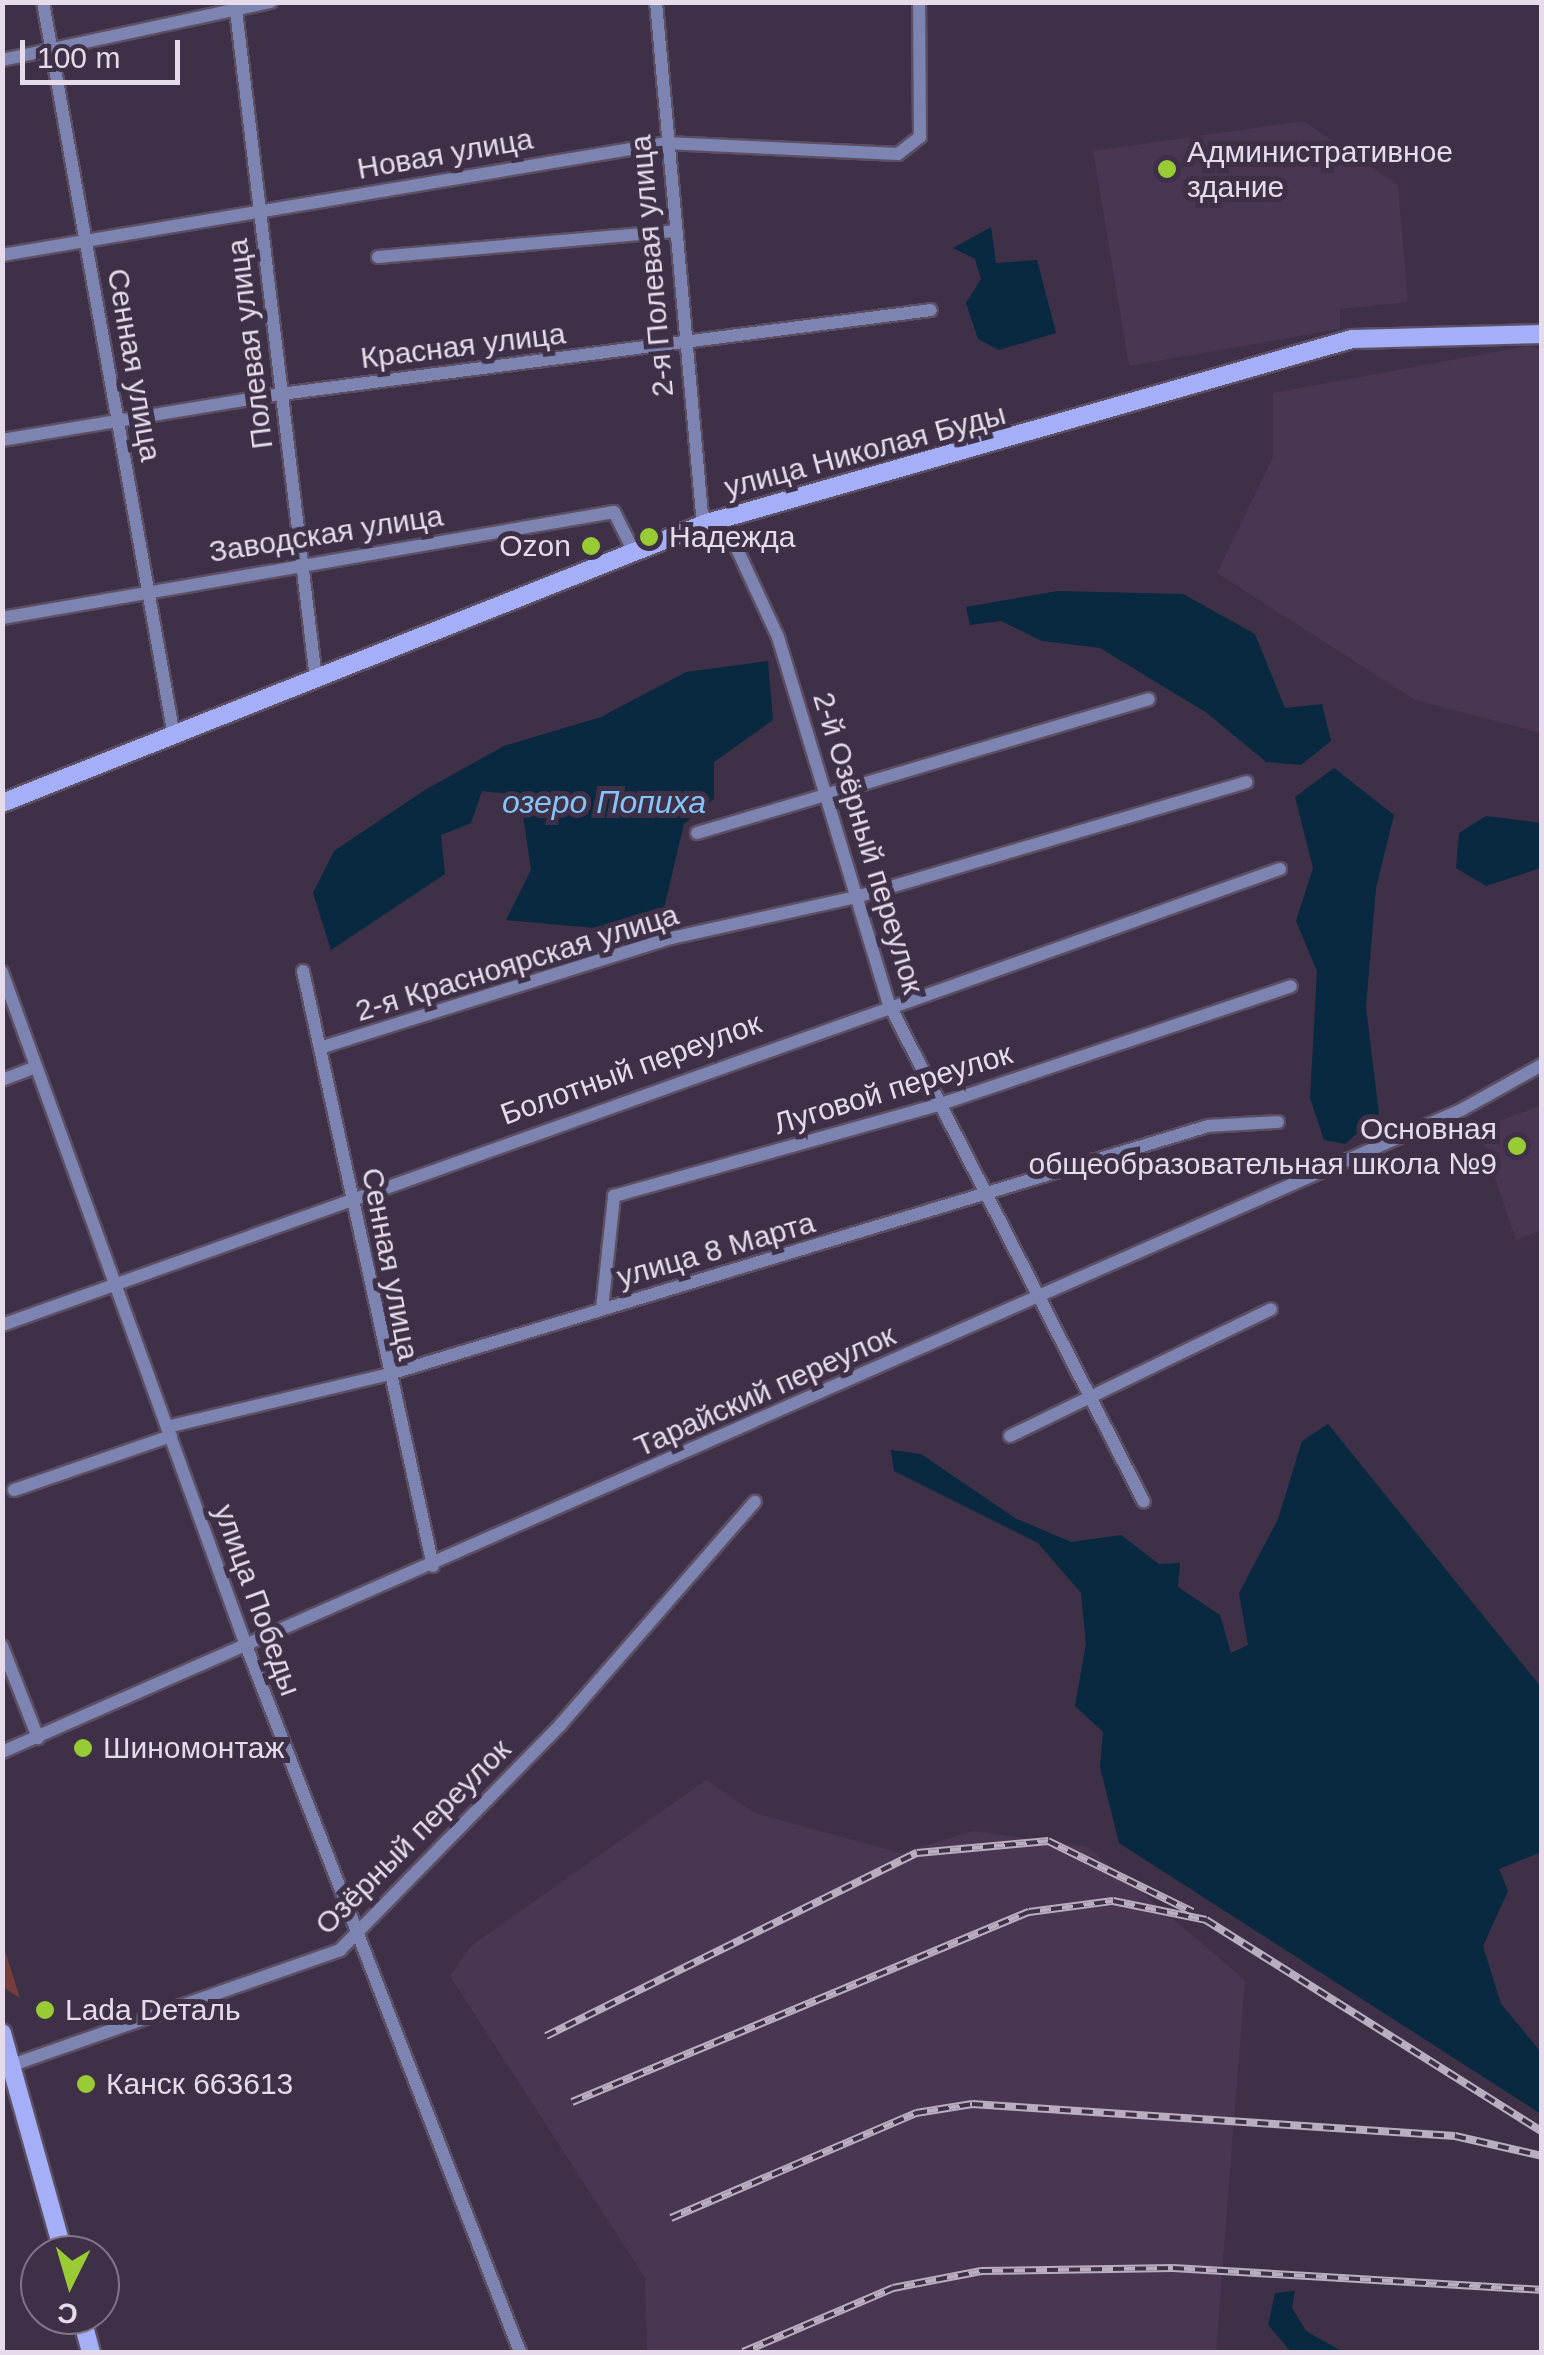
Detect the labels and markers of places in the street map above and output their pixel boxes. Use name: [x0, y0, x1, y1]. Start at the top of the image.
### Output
place label: Административное здание: [1187, 134, 1453, 204]
marker: Административное здание: [1156, 158, 1178, 180]
place label: Надежда: [669, 519, 795, 555]
marker: Надежда: [638, 526, 660, 548]
place label: Ozon: [499, 528, 571, 564]
marker: Ozon: [580, 535, 602, 557]
place label: Основная общеобразовательная школа №9: [1028, 1111, 1497, 1182]
marker: Основная общеобразовательная школа №9: [1506, 1135, 1528, 1157]
place label: Шиномонтаж: [103, 1730, 285, 1766]
marker: Шиномонтаж: [72, 1737, 94, 1759]
place label: Lada Dеталь: [65, 1992, 241, 2028]
marker: Lada Dеталь: [34, 1999, 56, 2021]
place label: Канск 663613: [106, 2066, 293, 2102]
marker: Канск 663613: [75, 2073, 97, 2095]

